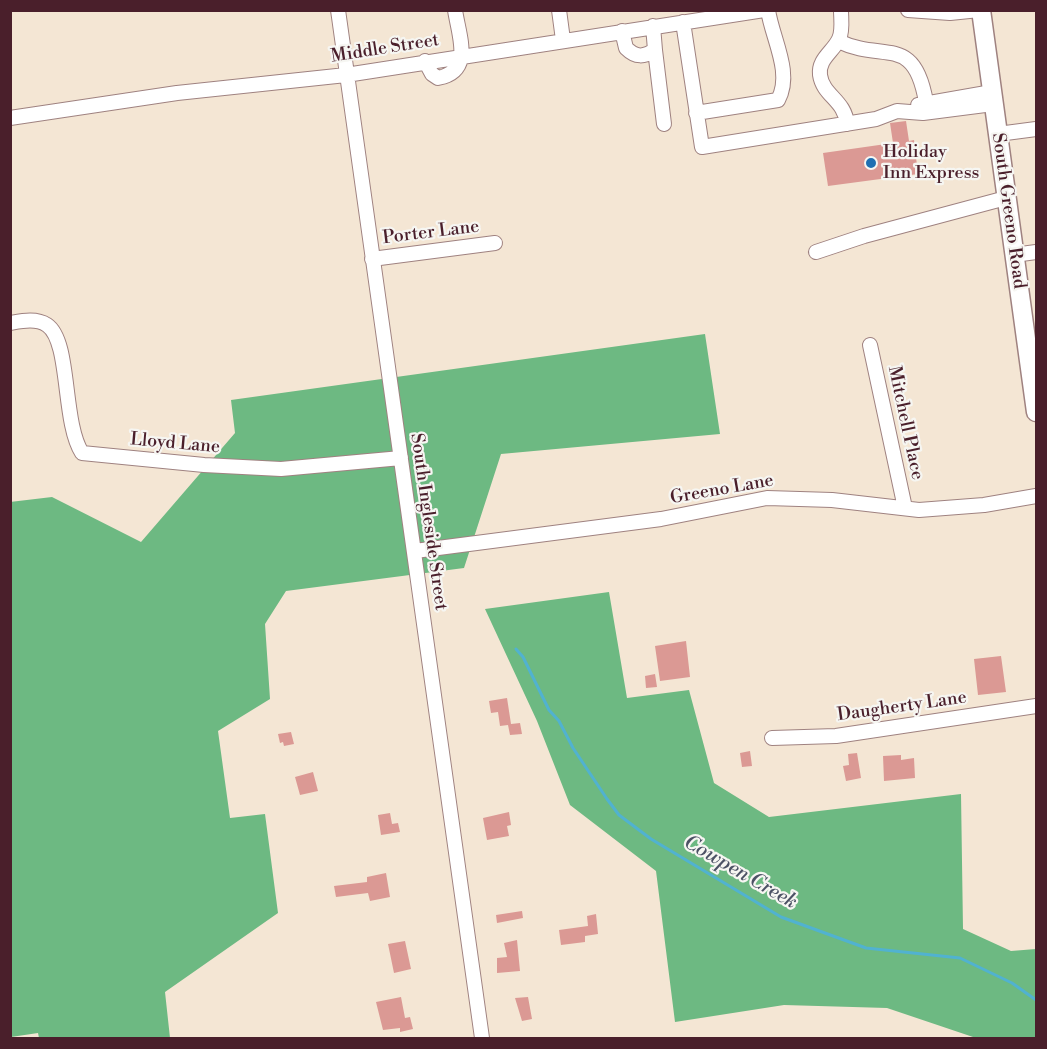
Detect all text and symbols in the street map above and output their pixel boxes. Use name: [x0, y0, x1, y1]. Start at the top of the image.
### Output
street label: Middle Street: [329, 30, 441, 68]
street label: South Greeno Road: [986, 132, 1030, 290]
place label: Holiday Inn Express: [883, 142, 979, 184]
marker: Holiday Inn Express: [864, 156, 878, 170]
street label: Porter Lane: [381, 216, 481, 250]
street label: Mitchell Place: [882, 364, 928, 482]
street label: Lloyd Lane: [129, 429, 221, 459]
street label: South Ingleside Street: [405, 432, 451, 612]
street label: Greeno Lane: [669, 470, 775, 510]
street label: Daugherty Lane: [836, 687, 968, 727]
water label: Cowpen Creek: [679, 831, 801, 915]

